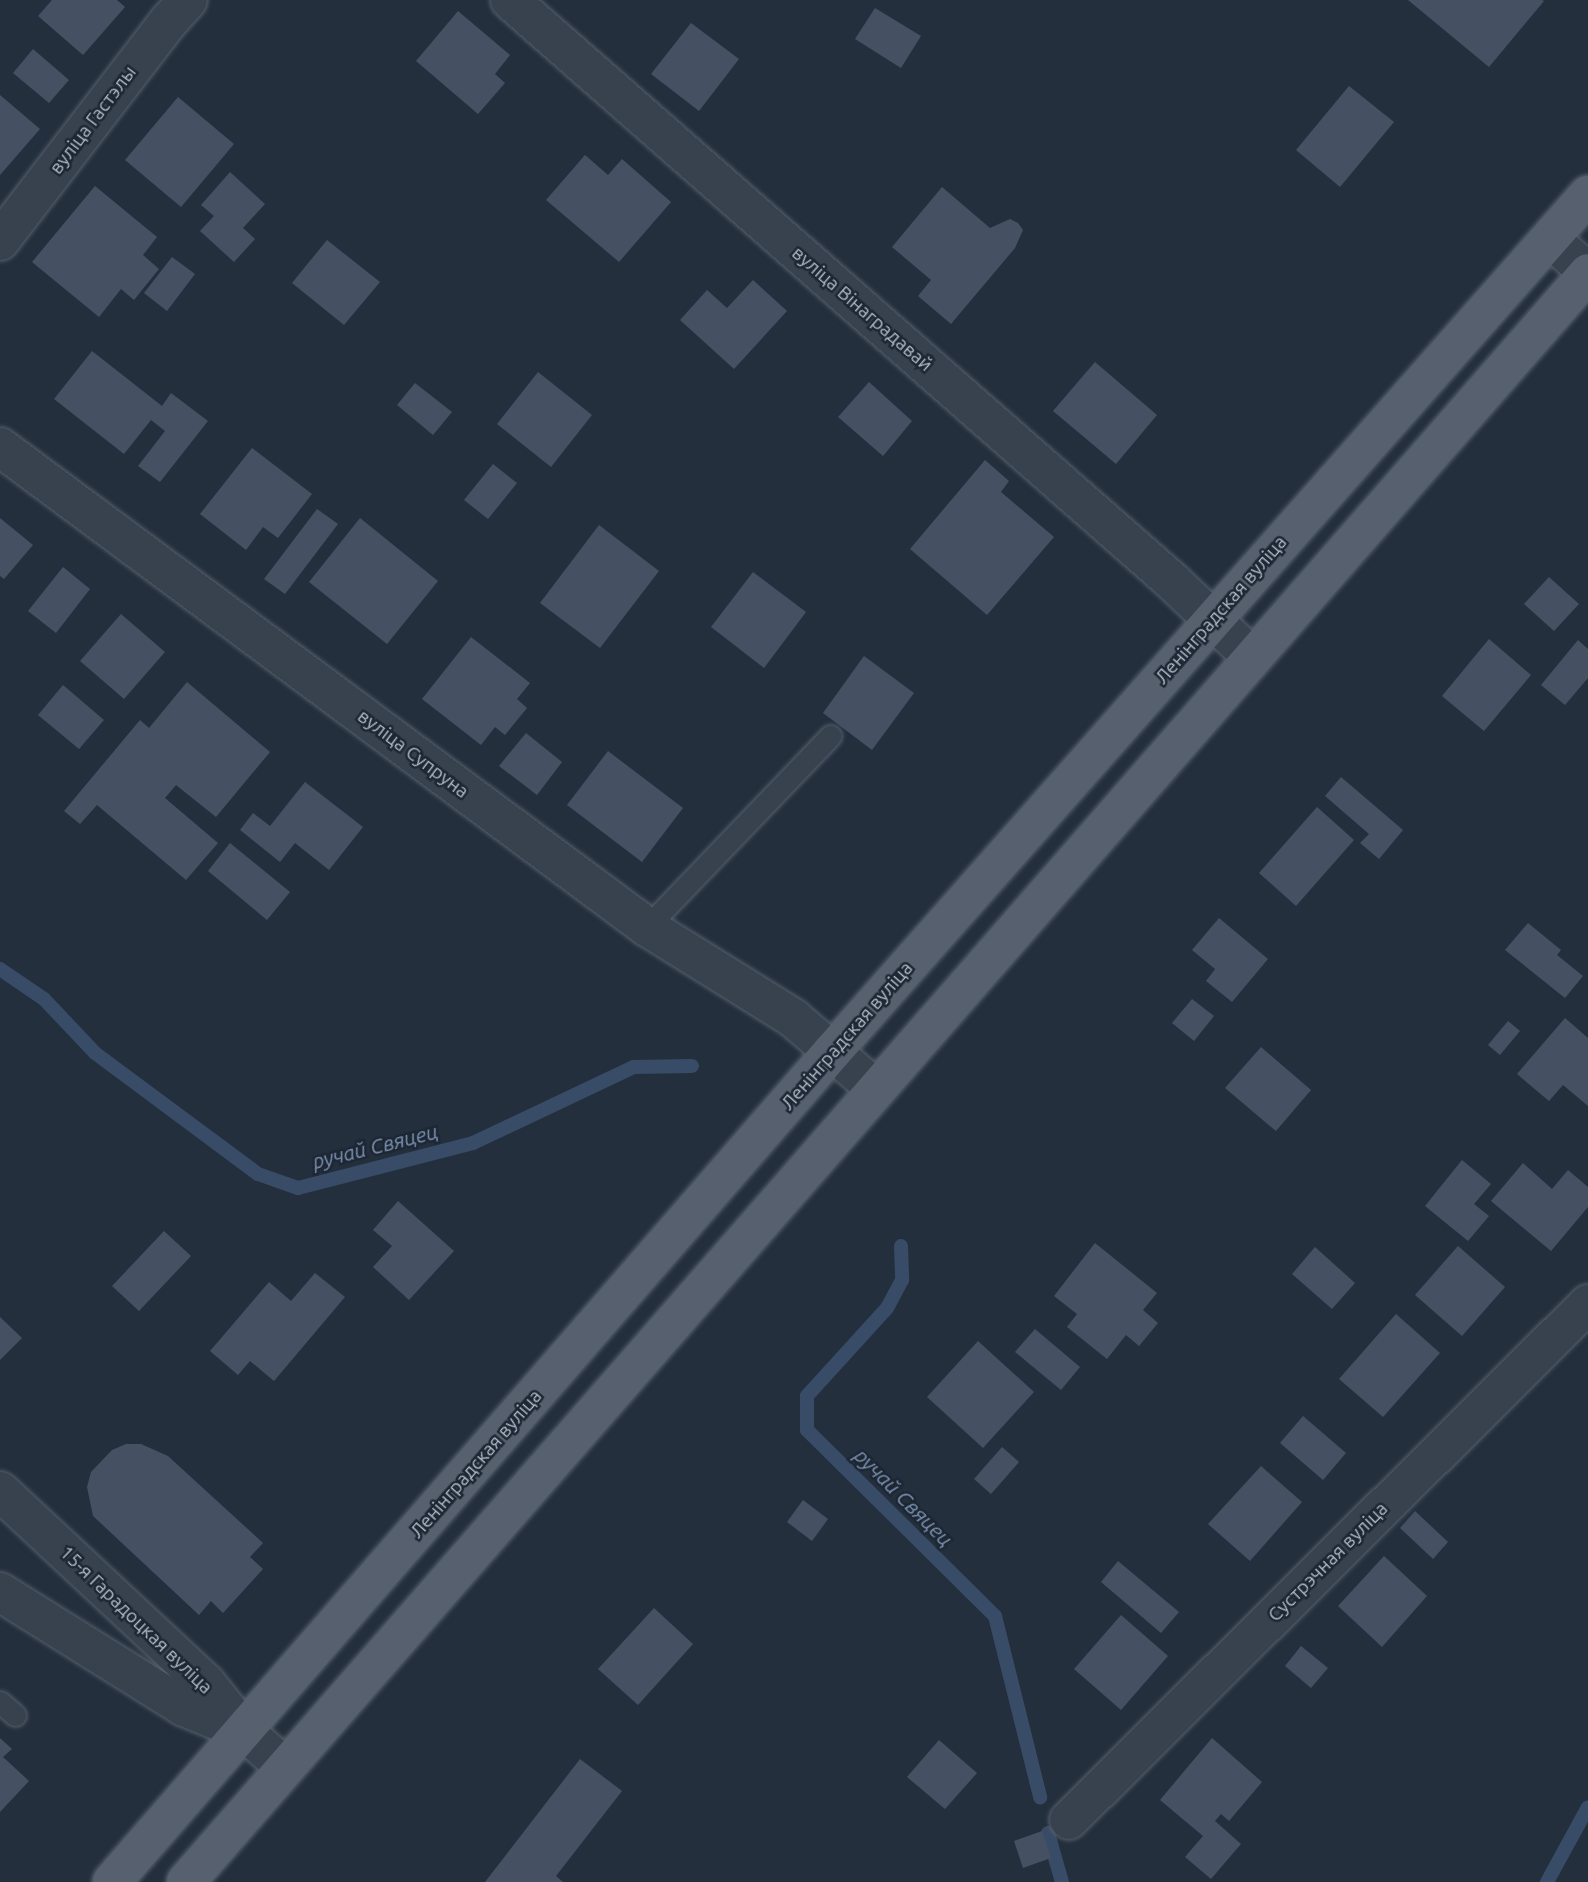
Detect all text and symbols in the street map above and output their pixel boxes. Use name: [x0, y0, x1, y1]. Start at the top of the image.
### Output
street label: вуліца Гастэлы: [45, 61, 141, 179]
street label: вуліца Вінаградавай: [787, 242, 937, 376]
street label: Ленінградская вуліца: [1150, 531, 1292, 689]
street label: вуліца Супруна: [353, 705, 473, 803]
street label: Ленінградская вуліца: [776, 957, 918, 1115]
water label: ручай Свяцец: [310, 1118, 440, 1174]
street label: Ленінградская вуліца: [405, 1385, 547, 1543]
water label: ручай Свяцец: [850, 1443, 958, 1551]
street label: Сустрэчная вуліца: [1263, 1497, 1393, 1627]
street label: 15-я Гарадоцкая вуліца: [55, 1541, 217, 1699]

